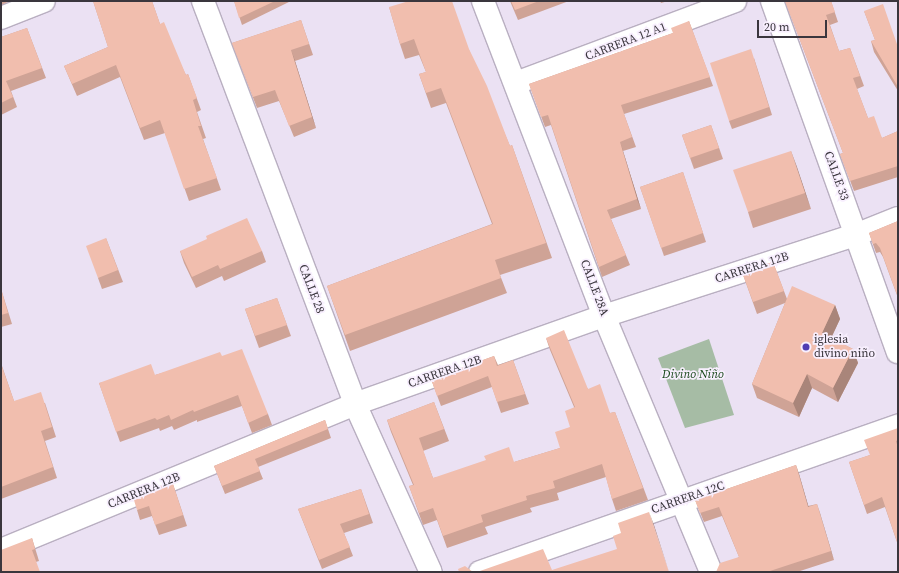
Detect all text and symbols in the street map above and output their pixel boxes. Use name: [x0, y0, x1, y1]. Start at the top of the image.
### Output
scale bar: [759, 12, 829, 38]
text: 20 m: [764, 19, 790, 35]
street label: CARRERA 12 A1: [583, 20, 669, 64]
street label: CALLE 33: [820, 149, 852, 203]
street label: CARRERA 12B: [713, 249, 791, 287]
street label: CALLE 28A: [577, 258, 611, 318]
street label: CALLE 28: [295, 262, 327, 316]
place label: iglesia divino niño: [814, 333, 875, 361]
marker: iglesia divino niño: [801, 342, 811, 352]
street label: CARRERA 12B: [406, 353, 484, 391]
park label: Divino Niño: [662, 368, 724, 382]
street label: CARRERA 12B: [106, 470, 182, 512]
street label: CARRERA 12C: [649, 479, 727, 517]

